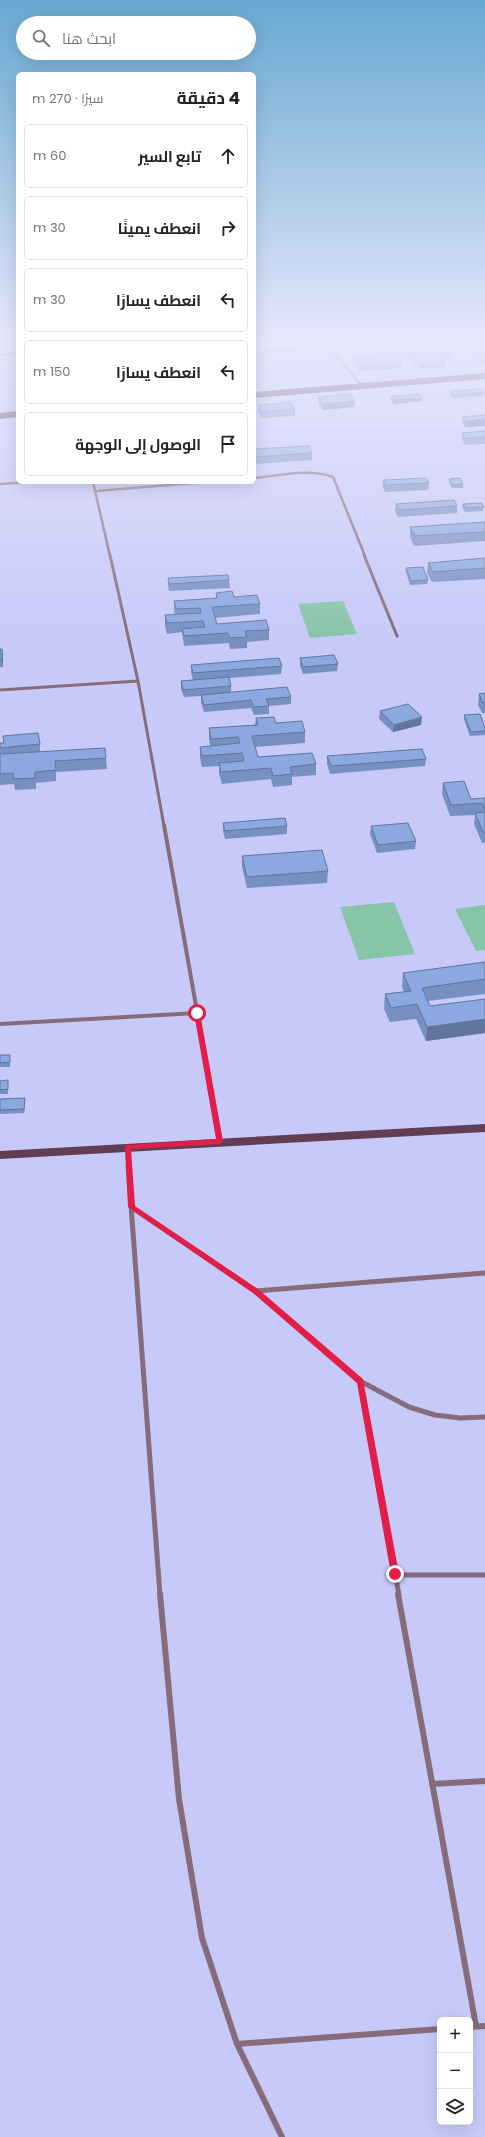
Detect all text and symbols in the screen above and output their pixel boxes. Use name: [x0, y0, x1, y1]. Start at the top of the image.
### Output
search box: [16, 16, 256, 60]
icon: search: [30, 27, 52, 49]
text: ابحث هنا: [62, 28, 116, 49]
text: 4 دقيقة: [177, 86, 240, 110]
text: سيرًا · 270 m: [32, 89, 103, 108]
icon: ahead: [217, 145, 239, 167]
text: 60 m: [33, 146, 66, 165]
text: تابع السير: [138, 146, 201, 167]
icon: right: [217, 217, 239, 239]
text: 30 m: [33, 218, 66, 237]
text: انعطف يمينًا: [118, 218, 201, 239]
icon: left: [217, 289, 239, 311]
text: 30 m: [33, 290, 66, 309]
text: انعطف يسارًا: [116, 290, 201, 311]
icon: left: [217, 361, 239, 383]
text: 150 m: [33, 362, 70, 381]
text: انعطف يسارًا: [116, 362, 201, 383]
icon: arrive: [217, 433, 239, 455]
text: الوصول إلى الوجهة: [75, 434, 201, 455]
route start: [188, 1004, 206, 1022]
route end: [386, 1565, 404, 1583]
map controls: [437, 2017, 473, 2125]
button: +: [437, 2017, 473, 2053]
button: −: [437, 2053, 473, 2089]
button: layers: [437, 2089, 473, 2125]

